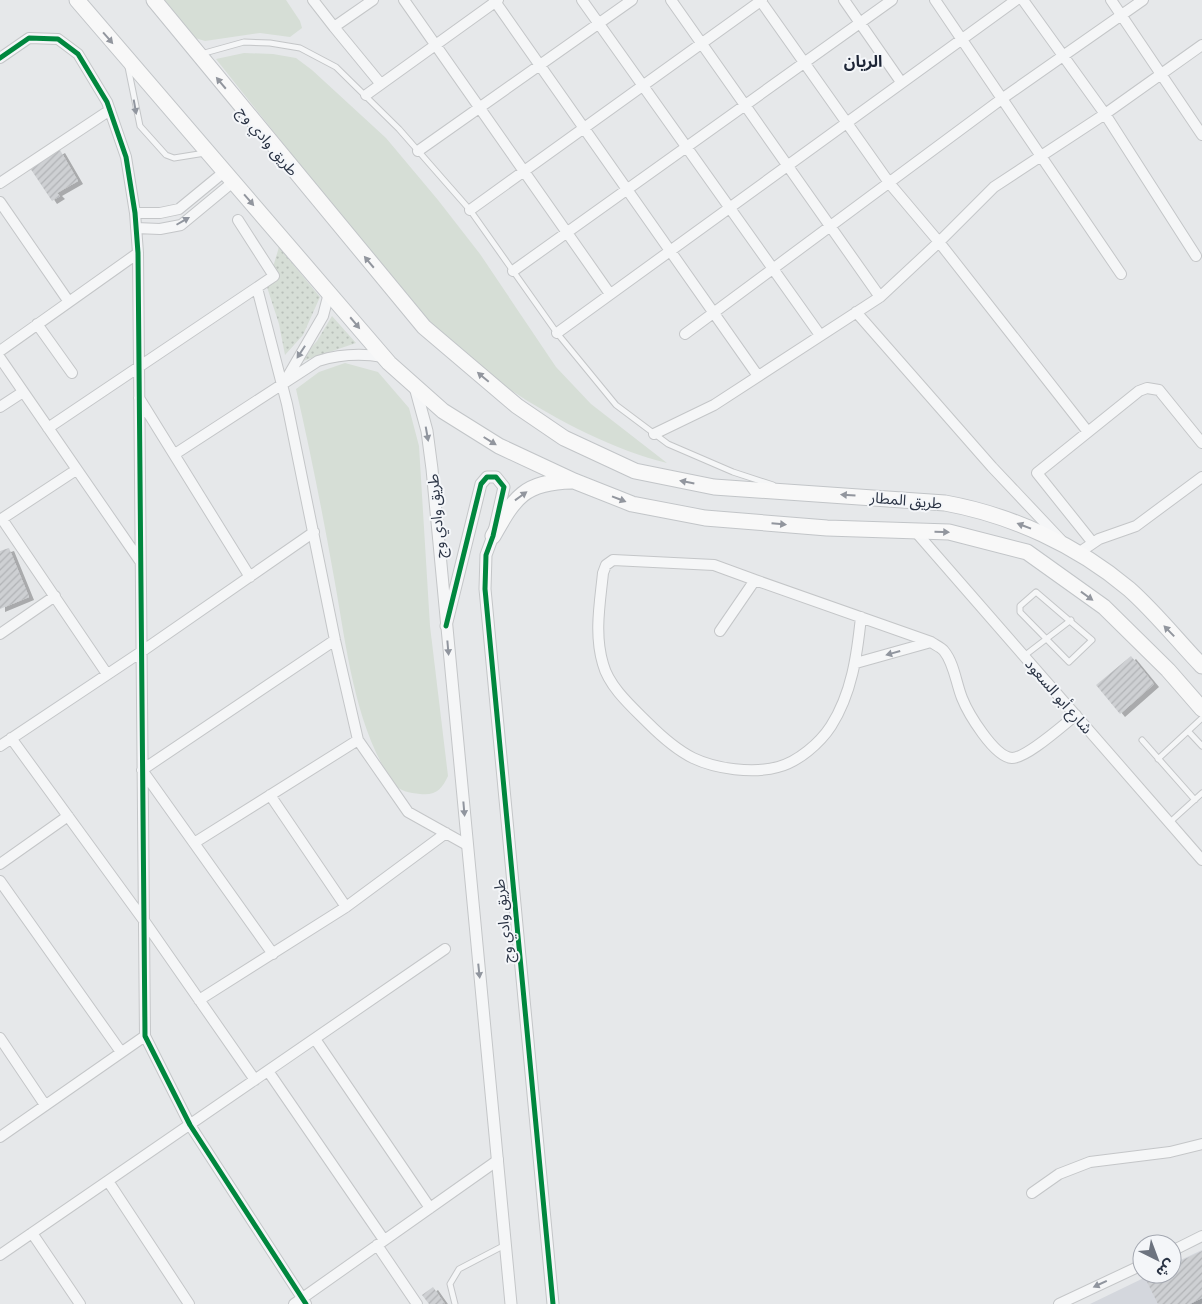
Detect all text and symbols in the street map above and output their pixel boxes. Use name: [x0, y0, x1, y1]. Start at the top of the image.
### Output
one-way arrow: [102, 31, 114, 43]
district label: الريان: [844, 52, 882, 71]
one-way arrow: [215, 77, 226, 90]
one-way arrow: [131, 100, 139, 116]
street label: طريق وادي وج: [231, 103, 302, 181]
one-way arrow: [243, 194, 254, 206]
one-way arrow: [176, 217, 189, 226]
one-way arrow: [363, 256, 374, 269]
one-way arrow: [349, 317, 360, 329]
one-way arrow: [296, 345, 306, 358]
one-way arrow: [476, 372, 489, 383]
one-way arrow: [424, 426, 432, 442]
one-way arrow: [483, 436, 496, 445]
street label: طريق وادي وج: [424, 473, 452, 559]
one-way arrow: [678, 477, 694, 485]
street label: طريق المطار: [868, 488, 943, 514]
one-way arrow: [514, 491, 528, 501]
one-way arrow: [840, 491, 856, 499]
one-way arrow: [612, 496, 627, 503]
one-way arrow: [772, 520, 788, 528]
one-way arrow: [1016, 522, 1031, 530]
one-way arrow: [934, 528, 950, 536]
one-way arrow: [1081, 591, 1094, 601]
one-way arrow: [1163, 625, 1175, 637]
one-way arrow: [445, 640, 453, 656]
one-way arrow: [886, 649, 901, 657]
street label: شارع أبو السعود: [1019, 655, 1096, 740]
one-way arrow: [460, 802, 468, 818]
street label: طريق وادي وج: [490, 878, 520, 964]
one-way arrow: [475, 963, 483, 979]
north arrow: [1132, 1234, 1182, 1284]
text: ش: [1153, 1256, 1178, 1281]
one-way arrow: [1093, 1281, 1107, 1289]

